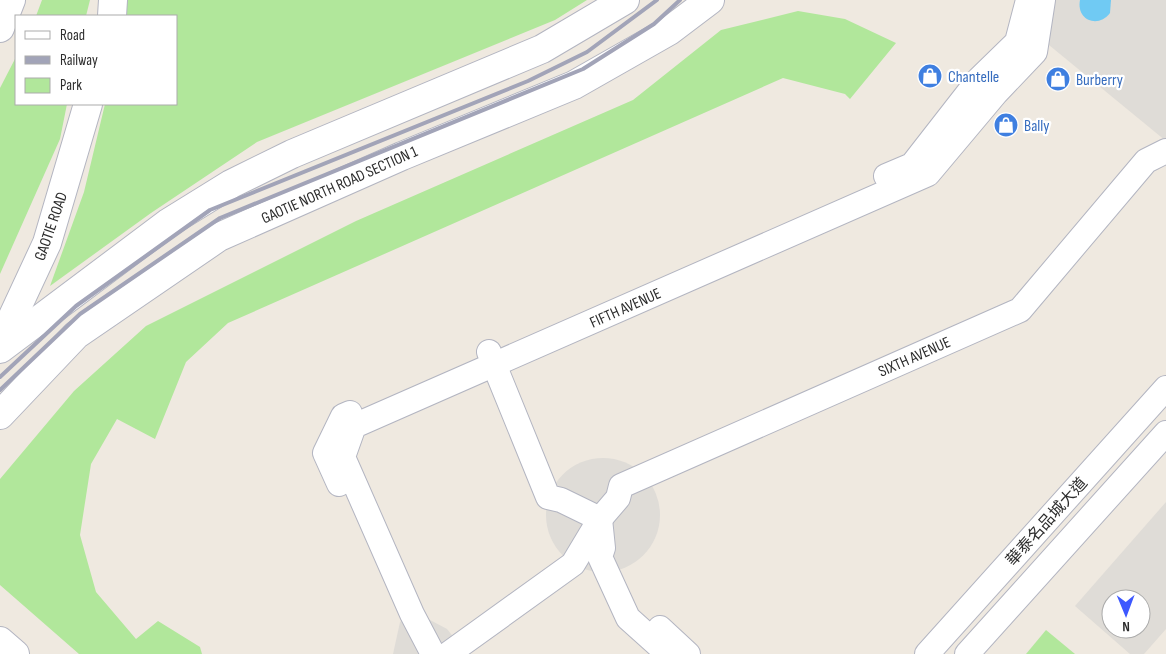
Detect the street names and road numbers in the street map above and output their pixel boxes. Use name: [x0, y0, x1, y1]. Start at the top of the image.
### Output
street label: GAOTIE NORTH ROAD SECTION 1: [259, 142, 421, 228]
street label: GAOTIE ROAD: [31, 190, 72, 263]
street label: FIFTH AVENUE: [587, 284, 664, 332]
street label: SIXTH AVENUE: [876, 333, 954, 382]
street label: 華泰名品城大道: [1003, 474, 1092, 570]

